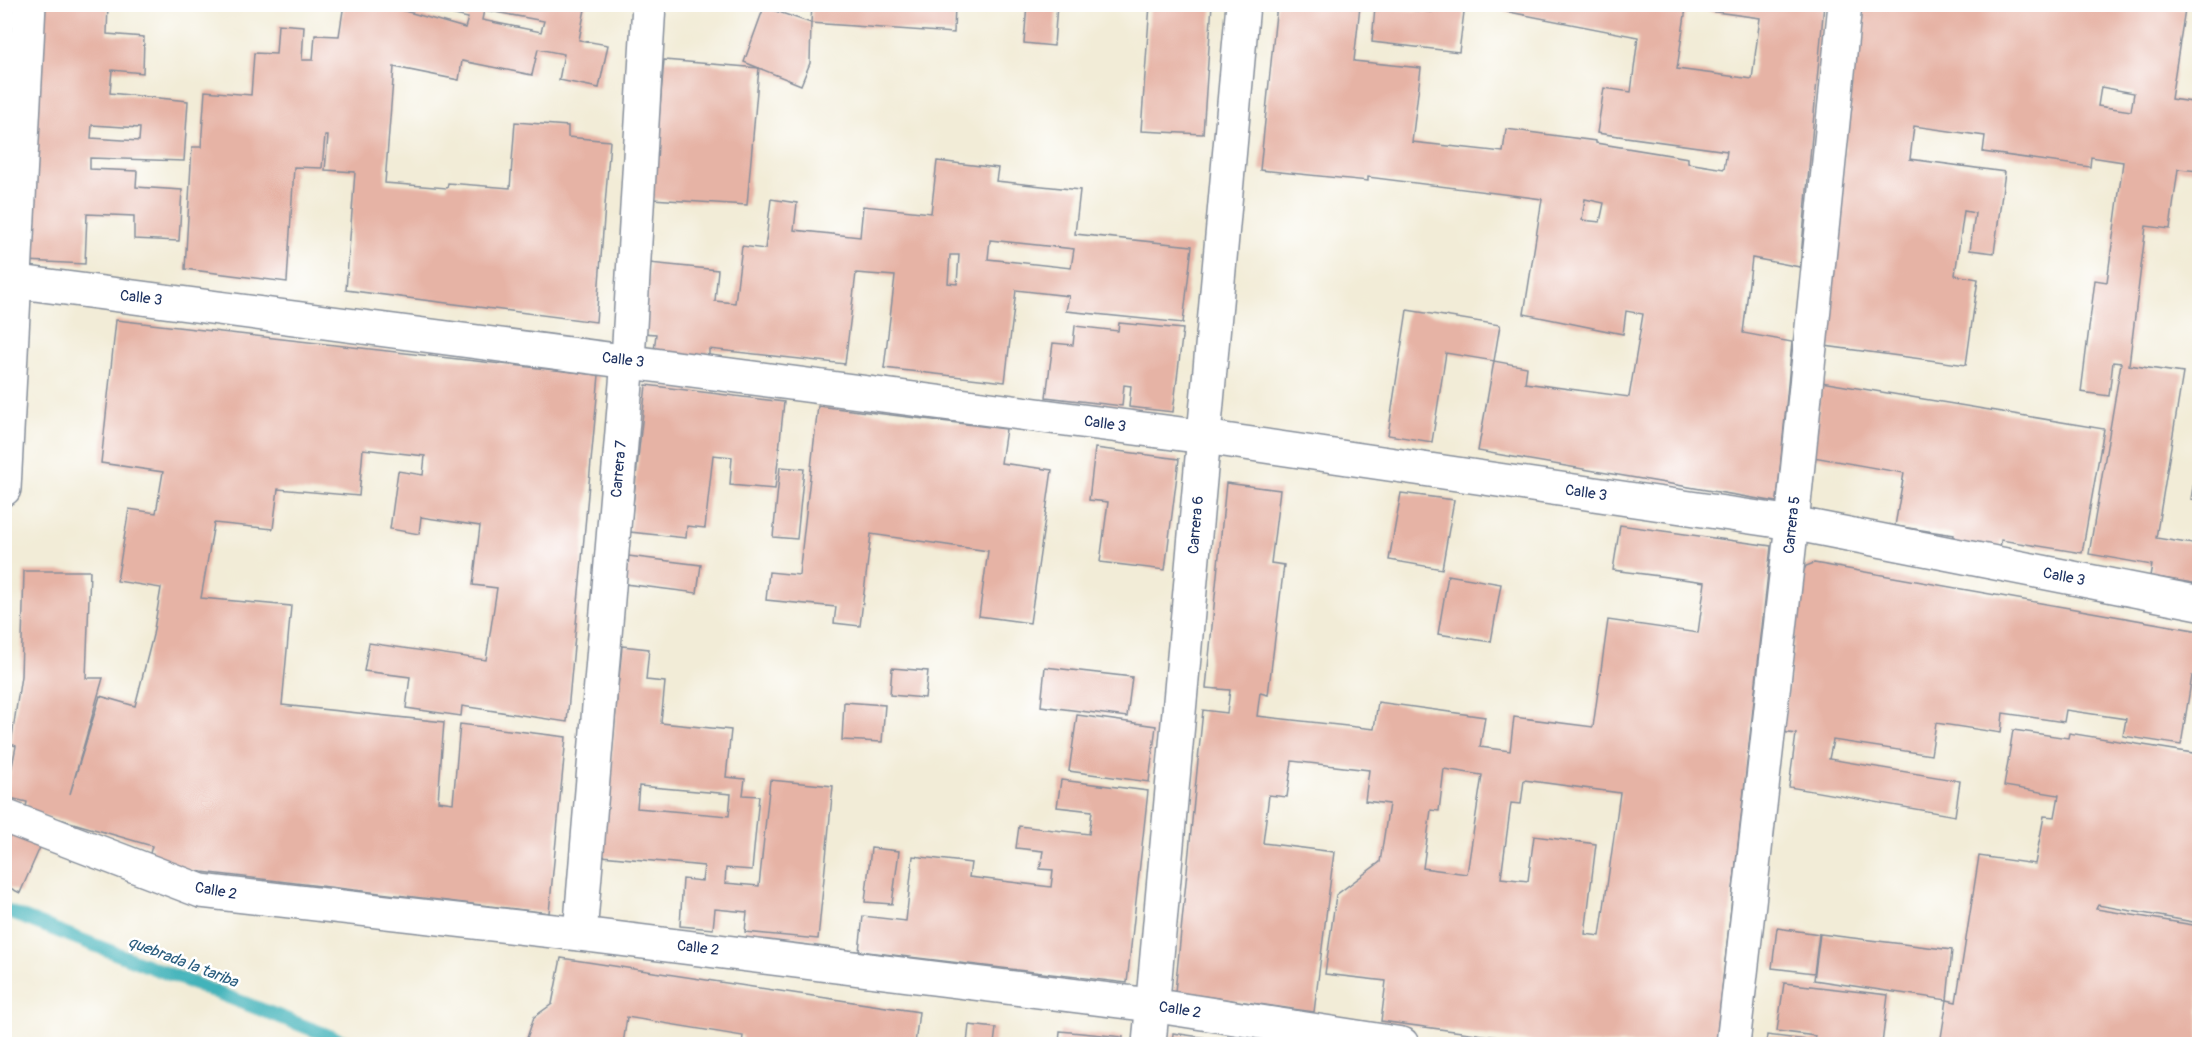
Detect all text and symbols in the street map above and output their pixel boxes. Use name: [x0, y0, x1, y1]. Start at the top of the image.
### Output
street label: Calle 3: [119, 286, 163, 310]
street label: Calle 3: [601, 348, 645, 372]
street label: Calle 3: [1083, 412, 1127, 436]
street label: Carrera 7: [607, 439, 631, 498]
street label: Calle 3: [1564, 481, 1608, 505]
street label: Carrera 6: [1184, 495, 1208, 555]
street label: Carrera 5: [1780, 495, 1804, 555]
street label: Calle 3: [2041, 564, 2087, 590]
street label: Calle 2: [193, 878, 239, 904]
water label: quebrada la tariba: [125, 932, 242, 993]
street label: Calle 2: [676, 936, 720, 960]
street label: Calle 2: [1158, 997, 1202, 1023]

